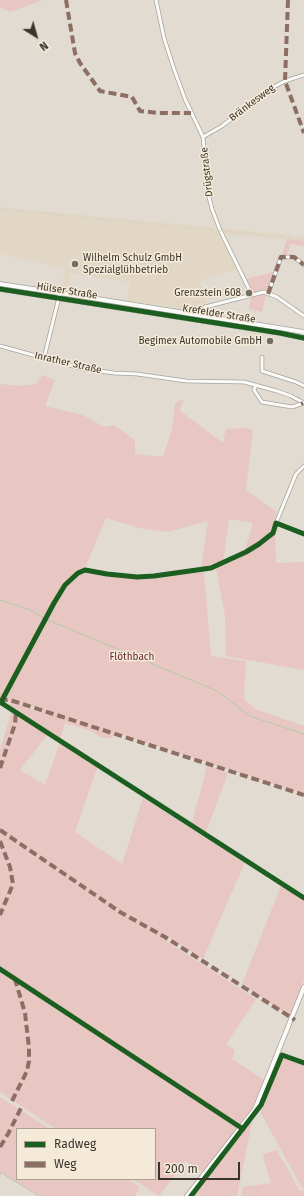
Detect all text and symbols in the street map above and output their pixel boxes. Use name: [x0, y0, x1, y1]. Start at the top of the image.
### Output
north arrow: [16, 16, 56, 56]
text: N: [37, 39, 50, 53]
street label: Bränkesweg: [227, 82, 277, 124]
street label: Drügstraße: [198, 147, 216, 197]
place label: Wilhelm Schulz GmbH Spezialglühbetrieb: [83, 252, 182, 276]
marker: Wilhelm Schulz GmbH Spezialglühbetrieb: [70, 259, 80, 269]
street label: Hülser Straße: [36, 280, 98, 302]
place label: Grenzstein 608: [174, 287, 241, 299]
marker: Grenzstein 608: [244, 288, 254, 298]
street label: Krefelder Straße: [182, 302, 256, 326]
place label: Begimex Automobile GmbH: [138, 335, 262, 347]
marker: Begimex Automobile GmbH: [265, 336, 275, 346]
street label: Inrather Straße: [33, 349, 103, 377]
park label: Flöthbach: [110, 651, 154, 663]
legend: [16, 1128, 156, 1180]
text: Radweg: [54, 1137, 96, 1151]
scale bar: [160, 1154, 242, 1180]
text: Weg: [54, 1157, 77, 1171]
text: 200 m: [165, 1162, 198, 1176]

